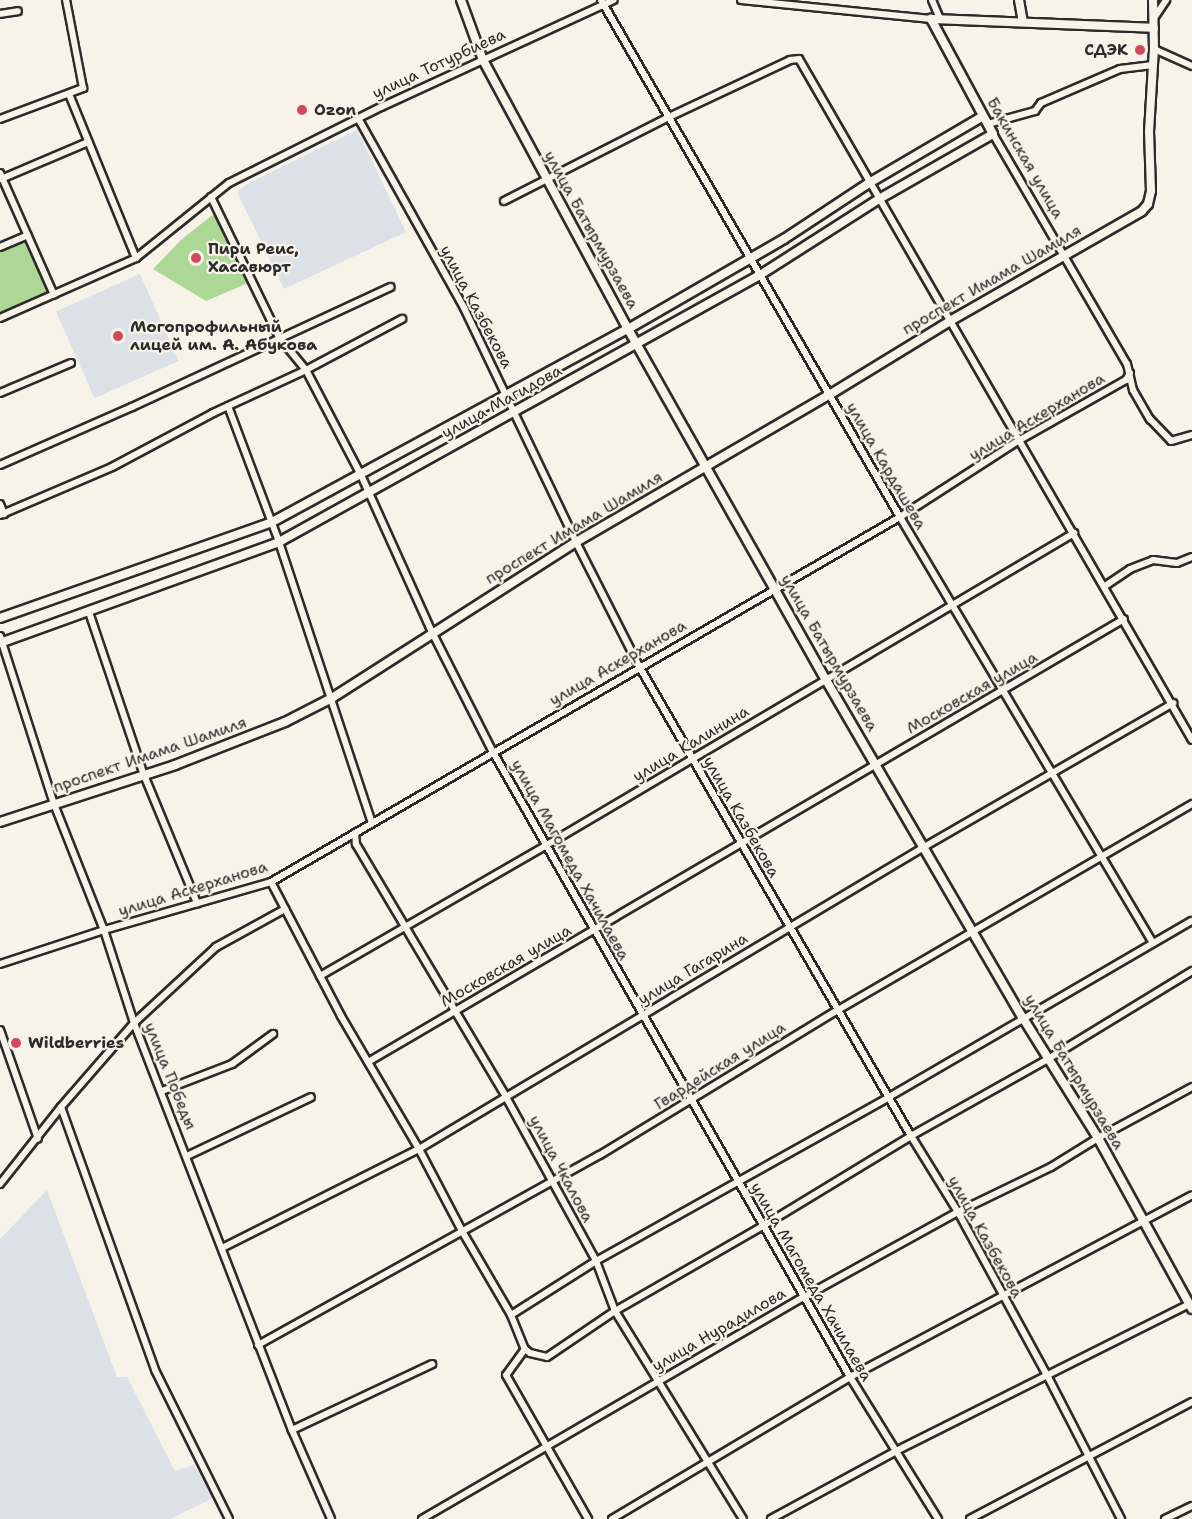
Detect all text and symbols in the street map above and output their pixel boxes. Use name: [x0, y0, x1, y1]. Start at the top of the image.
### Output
street label: улица Тотурбиева: [369, 25, 509, 103]
place label: СДЭК: [1084, 40, 1128, 60]
marker: СДЭК: [1133, 43, 1147, 57]
street label: Бакинская улица: [982, 94, 1068, 222]
place label: Ozon: [314, 100, 356, 120]
marker: Ozon: [295, 103, 309, 117]
street label: улица Батырмурзаева: [539, 148, 643, 312]
street label: проспект Имама Шамиля: [899, 221, 1085, 339]
place label: Пири Реис, Хасавюрт: [208, 239, 299, 277]
street label: улица Казбекова: [435, 242, 517, 372]
marker: Пири Реис, Хасавюрт: [189, 251, 203, 265]
place label: Могопрофильный лицей им. А. Абукова: [130, 317, 317, 355]
marker: Могопрофильный лицей им. А. Абукова: [111, 329, 125, 343]
street label: улица Магидова: [439, 361, 565, 443]
street label: улица Аскерханова: [966, 369, 1108, 465]
street label: улица Кардашева: [842, 399, 930, 533]
street label: проспект Имама Шамиля: [482, 467, 666, 589]
street label: улица Батырмурзаева: [776, 571, 882, 735]
street label: улица Аскерханова: [546, 616, 690, 710]
street label: Московская улица: [903, 648, 1041, 738]
street label: улица Калинина: [629, 702, 753, 786]
street label: проспект Имама Шамиля: [51, 713, 249, 797]
street label: улица Казбекова: [699, 753, 783, 881]
street label: улица Магомеда Хачилаева: [507, 756, 633, 964]
street label: улица Аскерханова: [116, 857, 270, 921]
street label: Московская улица: [437, 921, 575, 1011]
street label: улица Гагарина: [635, 929, 751, 1009]
street label: улица Батырмурзаева: [1020, 991, 1128, 1153]
street label: Гвардейская улица: [651, 1018, 789, 1114]
street label: улица Победы: [140, 1020, 200, 1132]
place label: Wildberries: [28, 1033, 124, 1053]
marker: Wildberries: [9, 1036, 23, 1050]
street label: улица Чкалова: [525, 1112, 597, 1226]
street label: улица Казбекова: [943, 1173, 1027, 1301]
street label: улица Магомеда Хачилаева: [746, 1179, 876, 1385]
street label: улица Нурадилова: [649, 1284, 789, 1376]

